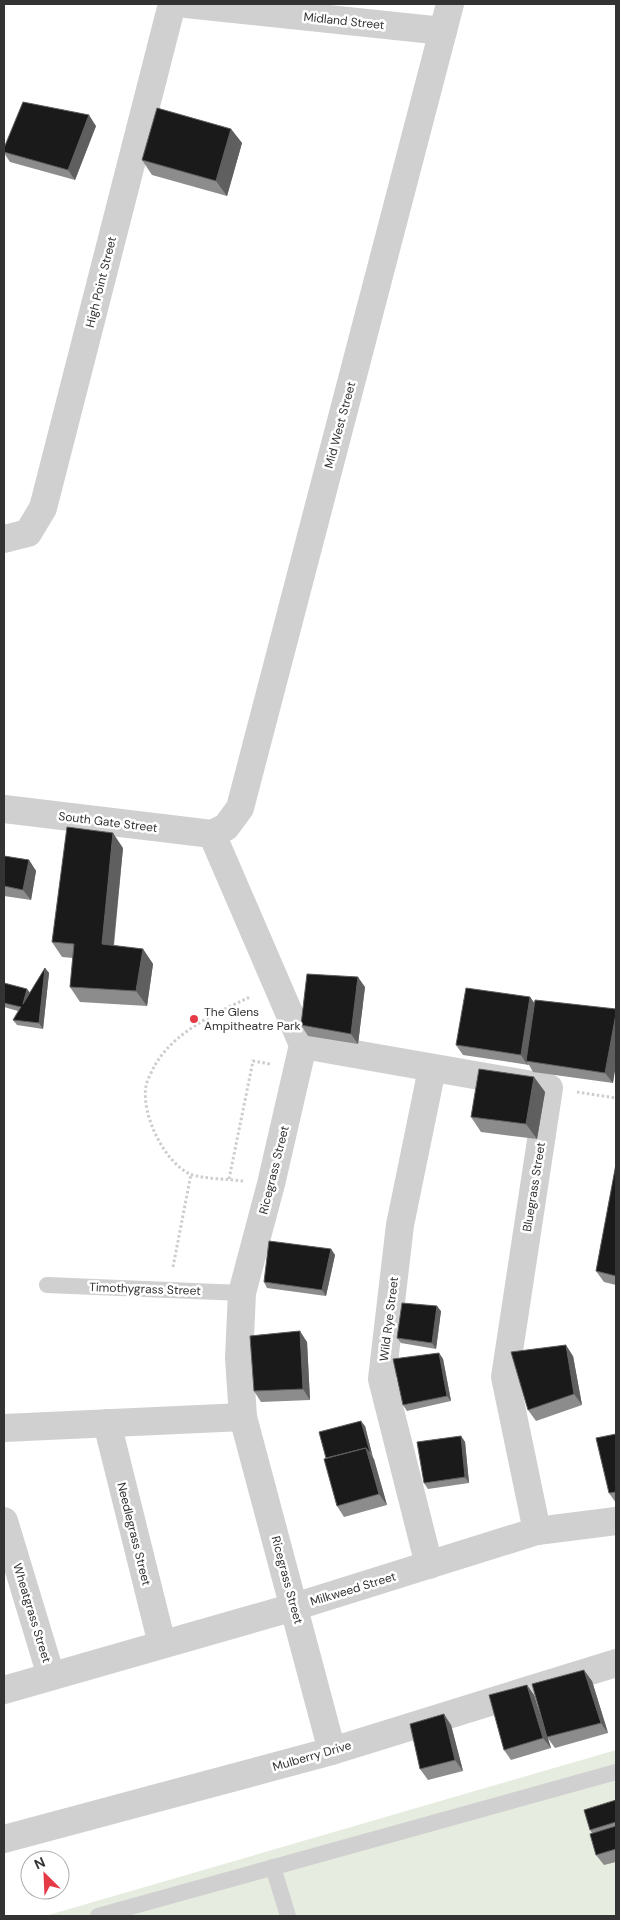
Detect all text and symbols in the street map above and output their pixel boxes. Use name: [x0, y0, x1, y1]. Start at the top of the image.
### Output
street label: Midland Street: [303, 9, 386, 33]
street label: High Point Street: [82, 235, 120, 329]
street label: Mid West Street: [321, 380, 359, 470]
street label: South Gate Street: [58, 808, 159, 836]
place label: The Glens Ampitheatre Park: [204, 1004, 300, 1034]
marker: The Glens Ampitheatre Park: [188, 1013, 200, 1025]
street label: Ricegrass Street: [255, 1124, 293, 1216]
street label: Bluegrass Street: [519, 1141, 549, 1233]
street label: Wild Rye Street: [376, 1275, 402, 1362]
street label: Timothygrass Street: [89, 1279, 201, 1299]
street label: Needlegrass Street: [113, 1481, 155, 1588]
street label: Ricegrass Street: [268, 1534, 307, 1626]
street label: Wheatgrass Street: [9, 1561, 55, 1665]
street label: Milkweed Street: [308, 1568, 398, 1610]
street label: Mulberry Drive: [271, 1737, 353, 1775]
north arrow: [20, 1850, 70, 1900]
text: N: [31, 1853, 48, 1873]

